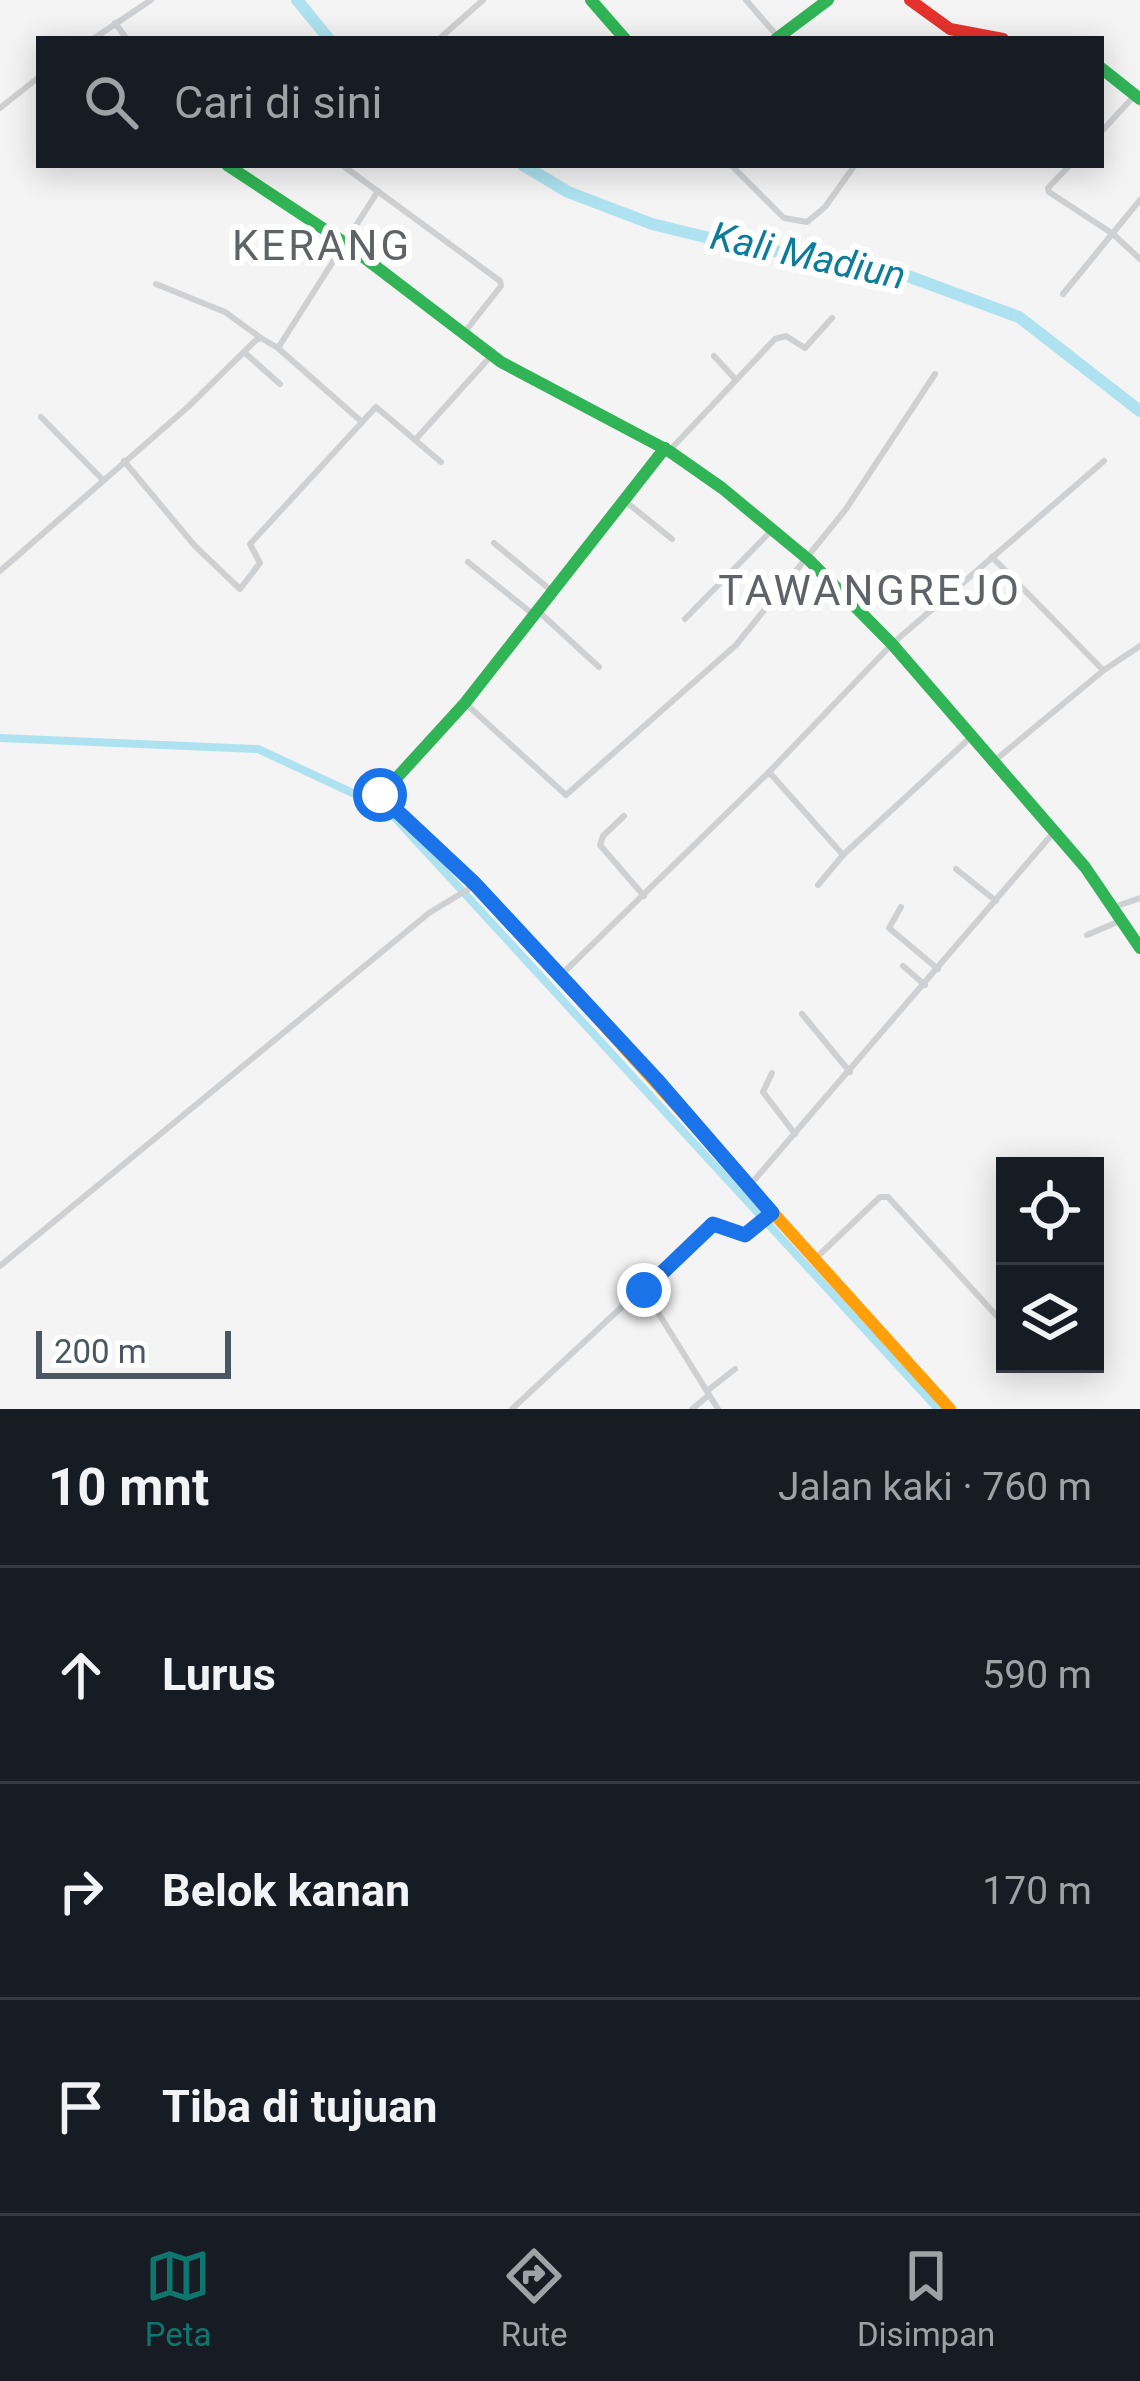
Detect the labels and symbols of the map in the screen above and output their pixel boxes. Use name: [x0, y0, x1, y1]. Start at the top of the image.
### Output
water label: Kali Madiun: [706, 213, 910, 299]
district label: KERANG: [232, 221, 412, 270]
district label: TAWANGREJO: [718, 566, 1022, 615]
route start: [353, 768, 407, 822]
route end: [617, 1263, 671, 1317]
scale bar: [36, 1325, 231, 1378]

